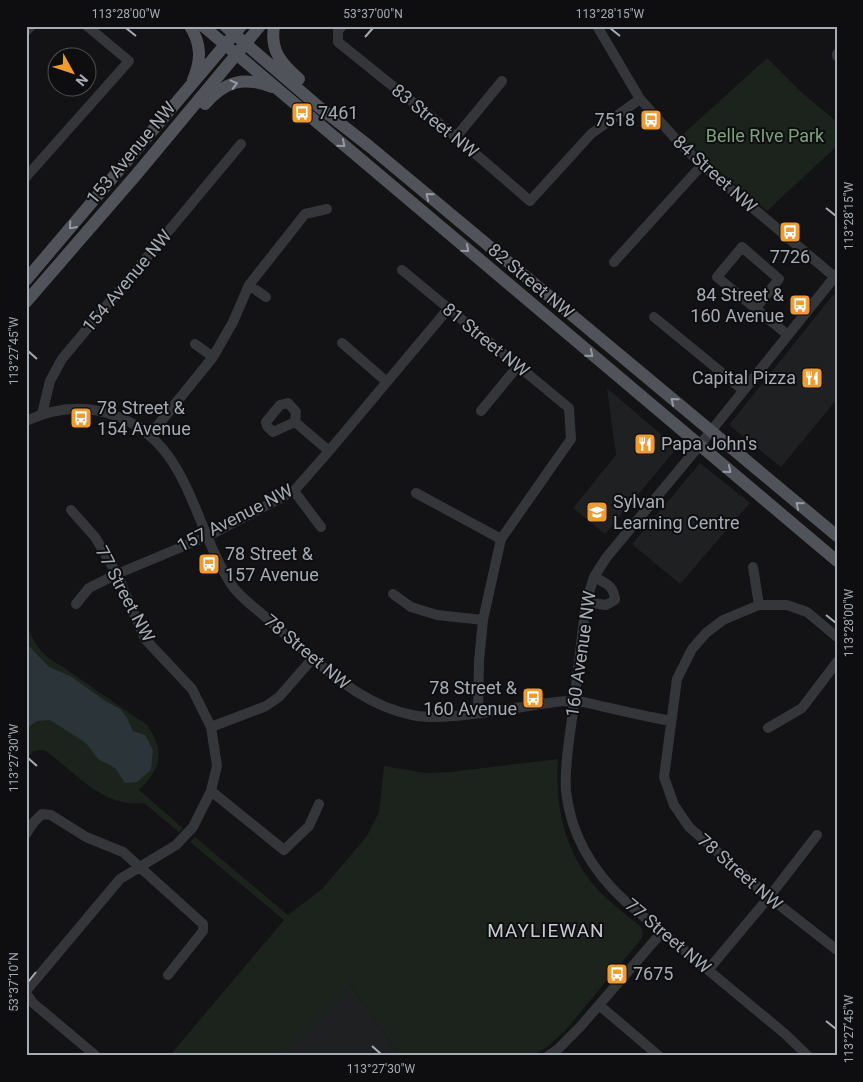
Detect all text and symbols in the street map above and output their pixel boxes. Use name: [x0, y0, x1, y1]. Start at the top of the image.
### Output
text: 113°28'00"W: [92, 7, 160, 21]
text: 53°37'00"N: [343, 7, 403, 21]
text: 113°28'15"W: [576, 7, 644, 21]
north arrow: [48, 48, 98, 98]
text: N: [73, 71, 91, 89]
one-way arrow: [230, 79, 238, 89]
street label: 83 Street NW: [388, 79, 483, 162]
street label: 153 Avenue NW: [82, 97, 179, 208]
bus stop icon: 7461: [290, 101, 314, 125]
place label: 7461: [318, 102, 358, 123]
bus stop icon: 7518: [639, 108, 663, 132]
place label: 7518: [595, 109, 635, 130]
park label: Belle RIve Park: [706, 125, 825, 146]
street label: 84 Street NW: [669, 131, 762, 217]
one-way arrow: [337, 139, 346, 148]
text: 113°28'15"W: [842, 182, 856, 250]
one-way arrow: [425, 193, 434, 202]
bus stop icon: 7726: [778, 220, 802, 244]
one-way arrow: [69, 221, 78, 230]
street label: 154 Avenue NW: [78, 225, 175, 336]
street label: 82 Street NW: [484, 239, 578, 323]
one-way arrow: [461, 244, 470, 253]
place label: 7726: [770, 246, 810, 267]
place label: 84 Street & 160 Avenue: [690, 284, 785, 326]
bus stop icon: 84 Street & 160 Avenue: [788, 293, 812, 317]
street label: 81 Street NW: [439, 298, 534, 381]
text: 113°27'45"W: [7, 317, 21, 385]
one-way arrow: [585, 348, 594, 357]
restaurant icon: Capital Pizza: [800, 366, 824, 390]
place label: Capital Pizza: [692, 367, 796, 388]
place label: 78 Street & 154 Avenue: [97, 397, 191, 439]
one-way arrow: [671, 398, 680, 407]
bus stop icon: 78 Street & 154 Avenue: [69, 406, 93, 430]
restaurant icon: Papa John's: [633, 432, 657, 456]
place label: Papa John's: [661, 433, 757, 454]
one-way arrow: [722, 465, 731, 473]
street label: 157 Avenue NW: [173, 479, 296, 556]
place label: Sylvan Learning Centre: [613, 491, 740, 533]
school or university icon: Sylvan Learning Centre: [585, 500, 609, 524]
one-way arrow: [796, 501, 805, 510]
street label: 77 Street NW: [91, 542, 159, 645]
place label: 78 Street & 157 Avenue: [225, 543, 319, 585]
bus stop icon: 78 Street & 157 Avenue: [197, 552, 221, 576]
text: 113°28'00"W: [842, 589, 856, 657]
street label: 160 Avenue NW: [561, 590, 600, 718]
street label: 78 Street NW: [260, 610, 354, 694]
place label: 78 Street & 160 Avenue: [423, 677, 518, 719]
bus stop icon: 78 Street & 160 Avenue: [521, 686, 545, 710]
text: 113°27'30"W: [7, 724, 21, 792]
street label: 78 Street NW: [694, 829, 787, 914]
street label: 77 Street NW: [621, 894, 715, 978]
district label: MAYLIEWAN: [487, 919, 605, 942]
text: 53°37'10"N: [7, 952, 21, 1012]
bus stop icon: 7675: [605, 962, 629, 986]
place label: 7675: [633, 963, 673, 984]
text: 113°27'45"W: [842, 995, 856, 1063]
text: 113°27'30"W: [347, 1062, 415, 1076]

